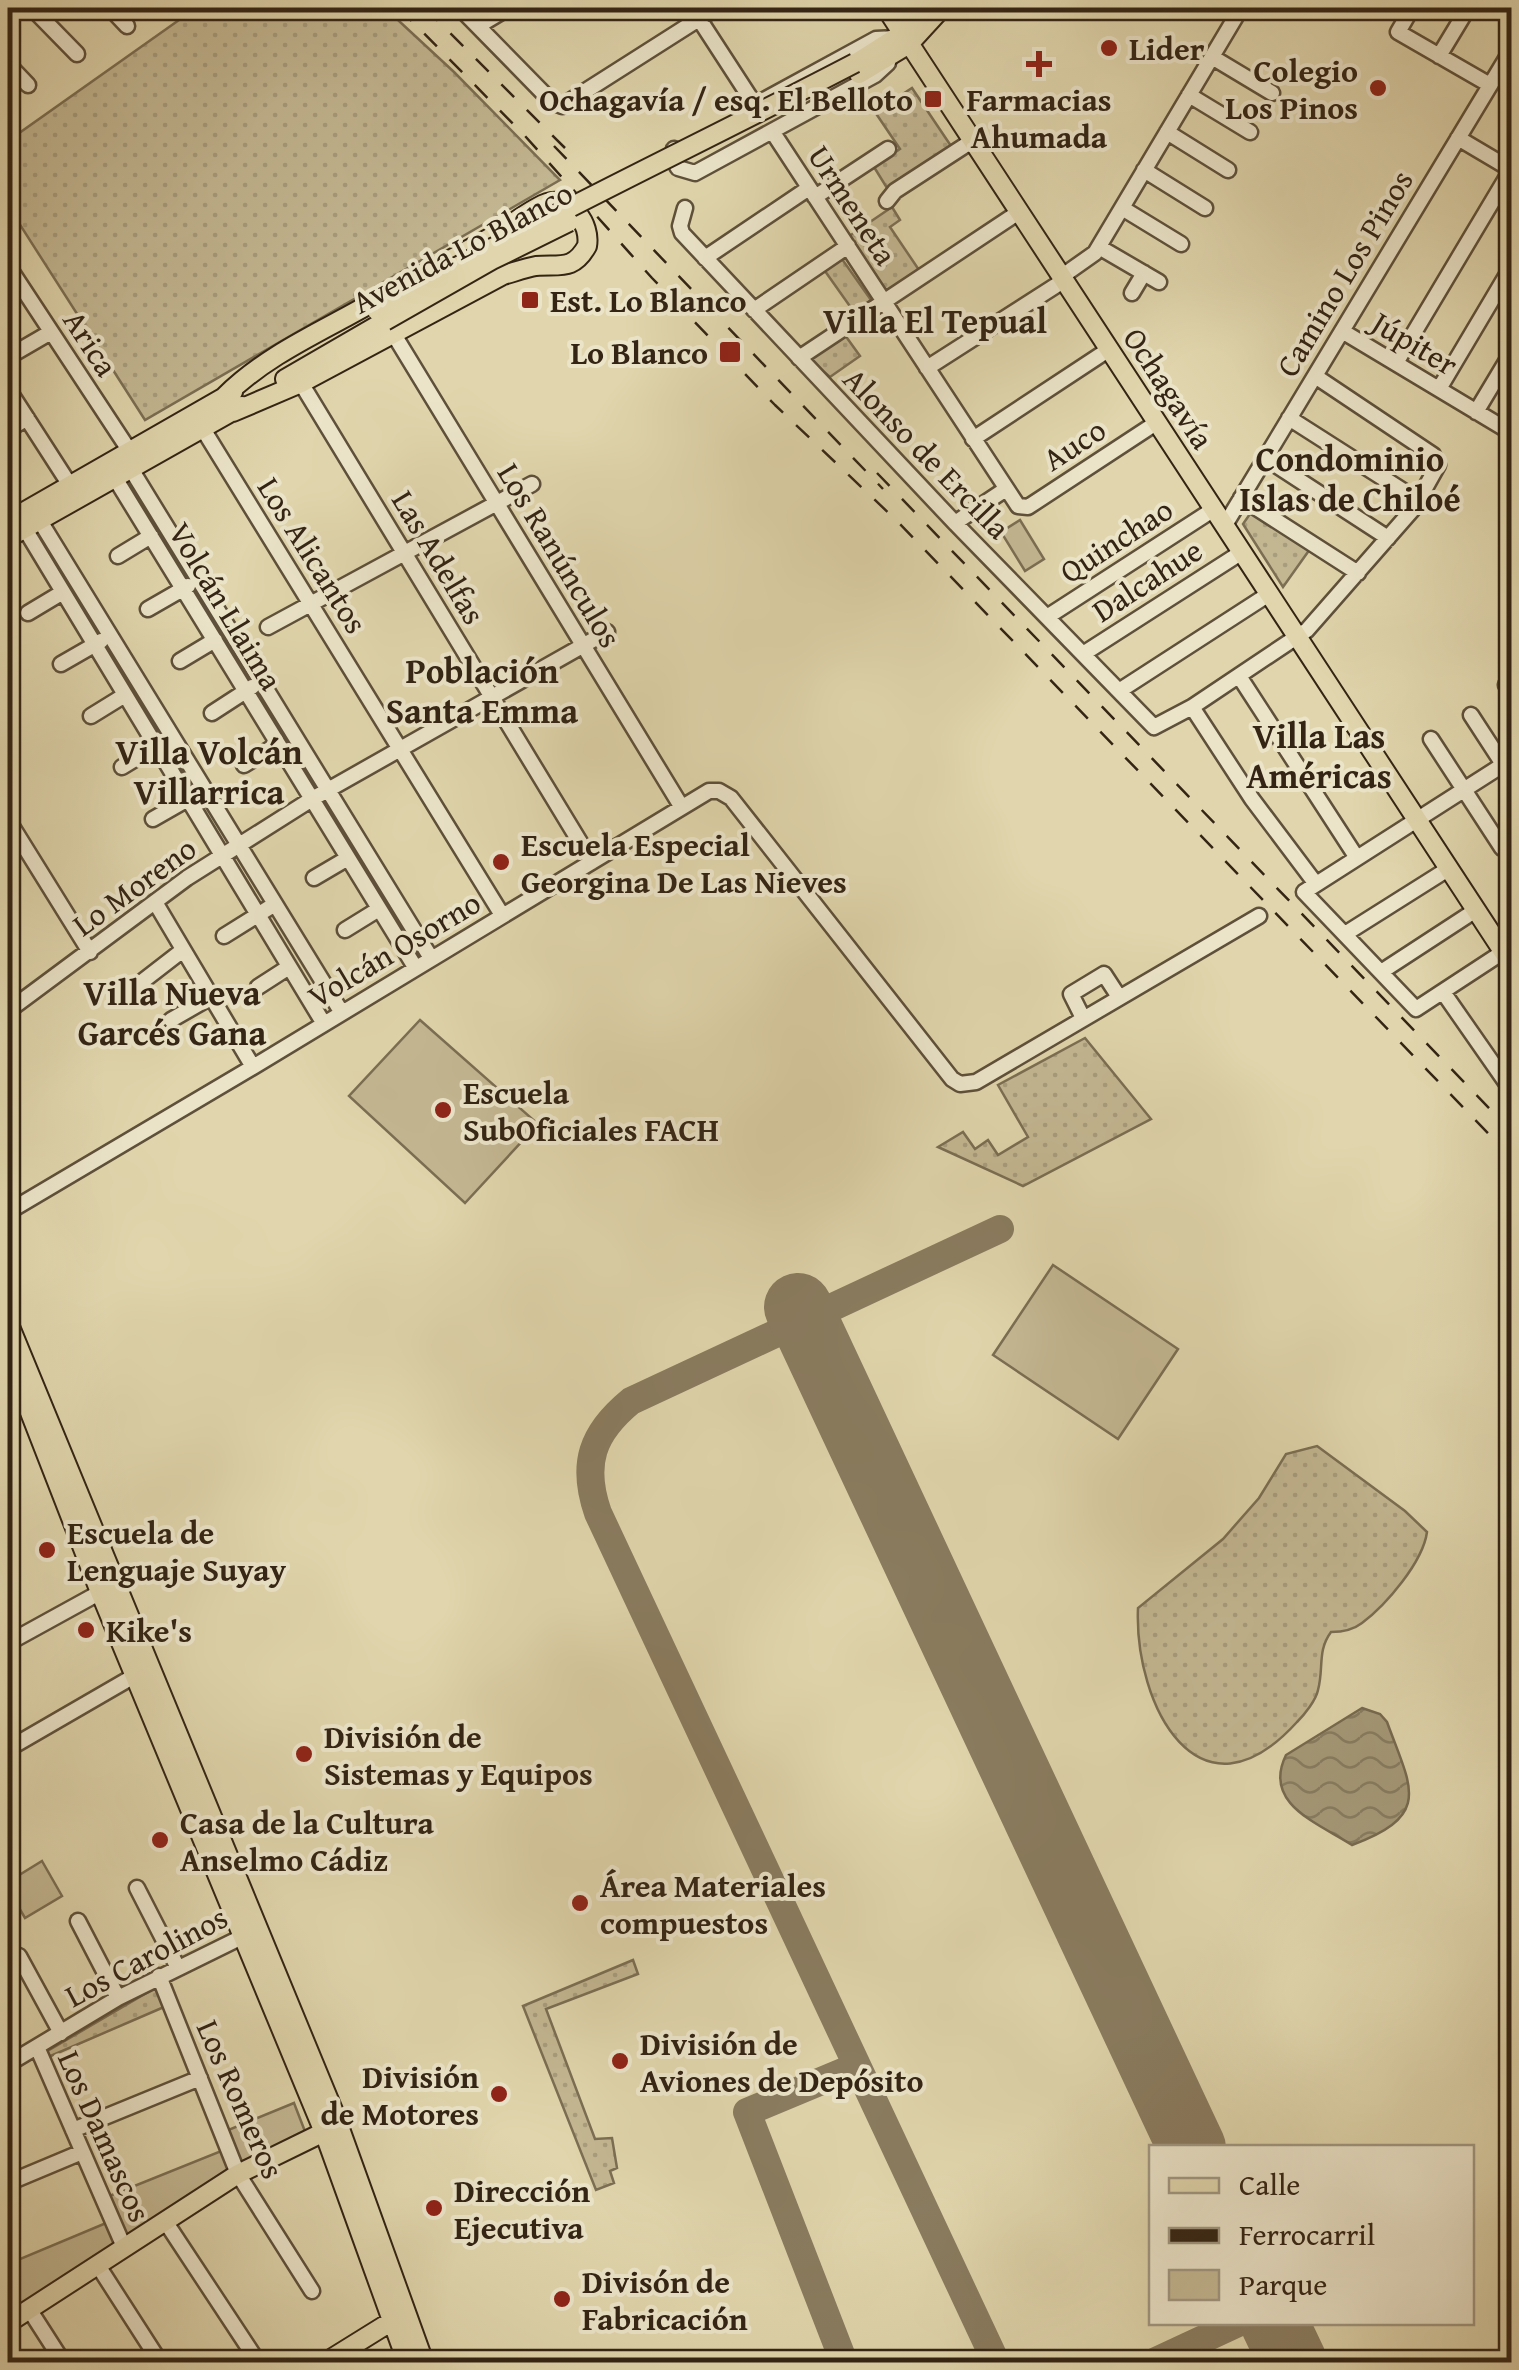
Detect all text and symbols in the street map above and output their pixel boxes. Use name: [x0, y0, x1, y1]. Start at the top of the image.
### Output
place label: Lider: [1129, 25, 1205, 72]
marker: Lider: [1098, 37, 1120, 59]
place label: Colegio Los Pinos: [1225, 47, 1358, 131]
marker: Farmacias Ahumada: [1028, 53, 1050, 75]
place label: Ochagavía / esq. El Belloto: [539, 76, 913, 123]
place label: Farmacias Ahumada: [966, 76, 1112, 160]
marker: Colegio Los Pinos: [1367, 77, 1389, 99]
marker: Ochagavía / esq. El Belloto: [922, 88, 944, 110]
street label: Urmeneta: [797, 136, 909, 274]
street label: Camino Los Pinos: [1264, 161, 1424, 385]
street label: Avenida Lo Blanco: [343, 169, 581, 325]
place label: Est. Lo Blanco: [550, 277, 747, 324]
marker: Est. Lo Blanco: [519, 289, 541, 311]
district label: Villa El Tepual: [823, 295, 1047, 346]
street label: Júpiter: [1360, 297, 1467, 387]
street label: Arica: [52, 300, 130, 386]
street label: Ochagavía: [1112, 318, 1226, 458]
place label: Lo Blanco: [570, 329, 708, 376]
marker: Lo Blanco: [717, 339, 743, 365]
street label: Alonso de Ercilla: [833, 356, 1021, 550]
street label: Auco: [1033, 406, 1115, 482]
district label: Condominio Islas de Chiloé: [1239, 433, 1461, 524]
street label: Los Ranúnculos: [486, 454, 634, 656]
street label: Los Alicantos: [246, 468, 380, 642]
street label: Las Adelfas: [380, 481, 498, 633]
street label: Quinchao: [1050, 486, 1182, 594]
street label: Volcán Llaima: [157, 513, 295, 699]
street label: Dalcahue: [1083, 527, 1211, 633]
district label: Población Santa Emma: [386, 645, 578, 736]
district label: Villa Las Américas: [1246, 710, 1392, 801]
district label: Villa Volcán Villarrica: [115, 726, 303, 817]
place label: Escuela Especial Georgina De Las Nieves: [521, 821, 847, 905]
street label: Lo Moreno: [62, 825, 206, 947]
marker: Escuela Especial Georgina De Las Nieves: [490, 851, 512, 873]
street label: Volcán Osorno: [298, 879, 490, 1019]
district label: Villa Nueva Garcés Gana: [78, 967, 266, 1058]
place label: Escuela SubOficiales FACH: [463, 1069, 719, 1153]
marker: Escuela SubOficiales FACH: [432, 1099, 454, 1121]
place label: Escuela de Lenguaje Suyay: [67, 1509, 287, 1593]
marker: Escuela de Lenguaje Suyay: [36, 1539, 58, 1561]
place label: Kike's: [106, 1607, 192, 1654]
marker: Kike's: [75, 1619, 97, 1641]
place label: División de Sistemas y Equipos: [324, 1713, 593, 1797]
marker: División de Sistemas y Equipos: [293, 1743, 315, 1765]
place label: Casa de la Cultura Anselmo Cádiz: [180, 1799, 434, 1883]
marker: Casa de la Cultura Anselmo Cádiz: [149, 1829, 171, 1851]
place label: Área Materiales compuestos: [600, 1862, 826, 1946]
marker: Área Materiales compuestos: [569, 1892, 591, 1914]
street label: Los Carolinos: [56, 1893, 236, 2019]
street label: Los Romeros: [185, 2012, 297, 2186]
place label: División de Aviones de Depósito: [640, 2020, 923, 2104]
street label: Los Damascos: [46, 2043, 164, 2229]
marker: División de Aviones de Depósito: [609, 2050, 631, 2072]
place label: División de Motores: [321, 2053, 479, 2137]
marker: División de Motores: [488, 2083, 510, 2105]
legend: [1149, 2145, 1474, 2325]
text: Calle: [1239, 2162, 1300, 2206]
place label: Dirección Ejecutiva: [454, 2167, 590, 2251]
marker: Dirección Ejecutiva: [423, 2197, 445, 2219]
text: Ferrocarril: [1239, 2212, 1375, 2256]
place label: Divisón de Fabricación: [582, 2258, 748, 2342]
text: Parque: [1239, 2262, 1327, 2306]
marker: Divisón de Fabricación: [551, 2288, 573, 2310]

